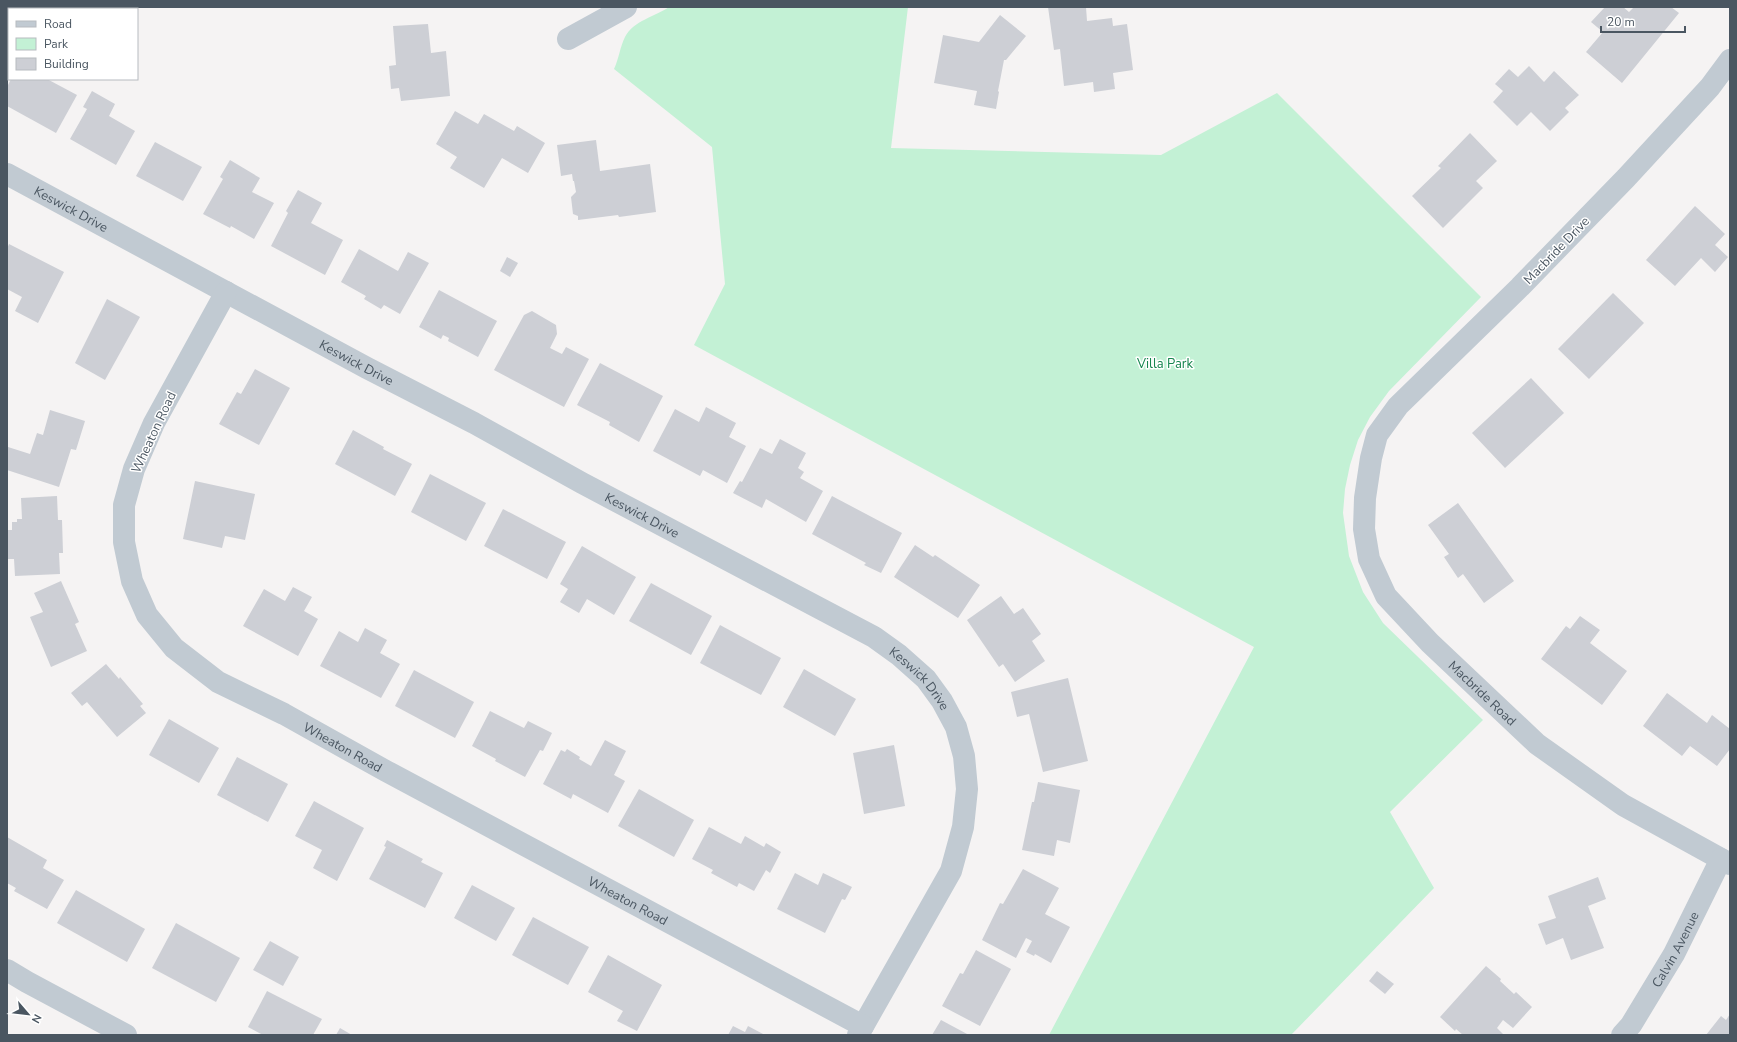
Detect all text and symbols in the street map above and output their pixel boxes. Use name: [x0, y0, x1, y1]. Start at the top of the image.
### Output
legend: [8, 8, 138, 80]
scale bar: [1601, 8, 1685, 34]
text: 20 m: [1607, 14, 1635, 30]
text: Road: [44, 16, 72, 32]
text: Park: [44, 36, 69, 52]
text: Building: [44, 56, 89, 72]
street label: Keswick Drive: [31, 182, 111, 237]
street label: Macbride Drive: [1520, 213, 1594, 289]
street label: Keswick Drive: [316, 336, 396, 390]
park label: Villa Park: [1136, 355, 1193, 373]
street label: Wheaton Road: [127, 389, 181, 476]
street label: Keswick Drive: [602, 489, 682, 543]
street label: Keswick Drive: [885, 643, 953, 714]
street label: Macbride Road: [1444, 657, 1520, 730]
street label: Wheaton Road: [299, 718, 385, 777]
street label: Wheaton Road: [585, 873, 671, 930]
street label: Calvin Avenue: [1648, 909, 1704, 991]
north arrow: [8, 994, 48, 1034]
text: N: [28, 1011, 45, 1026]

